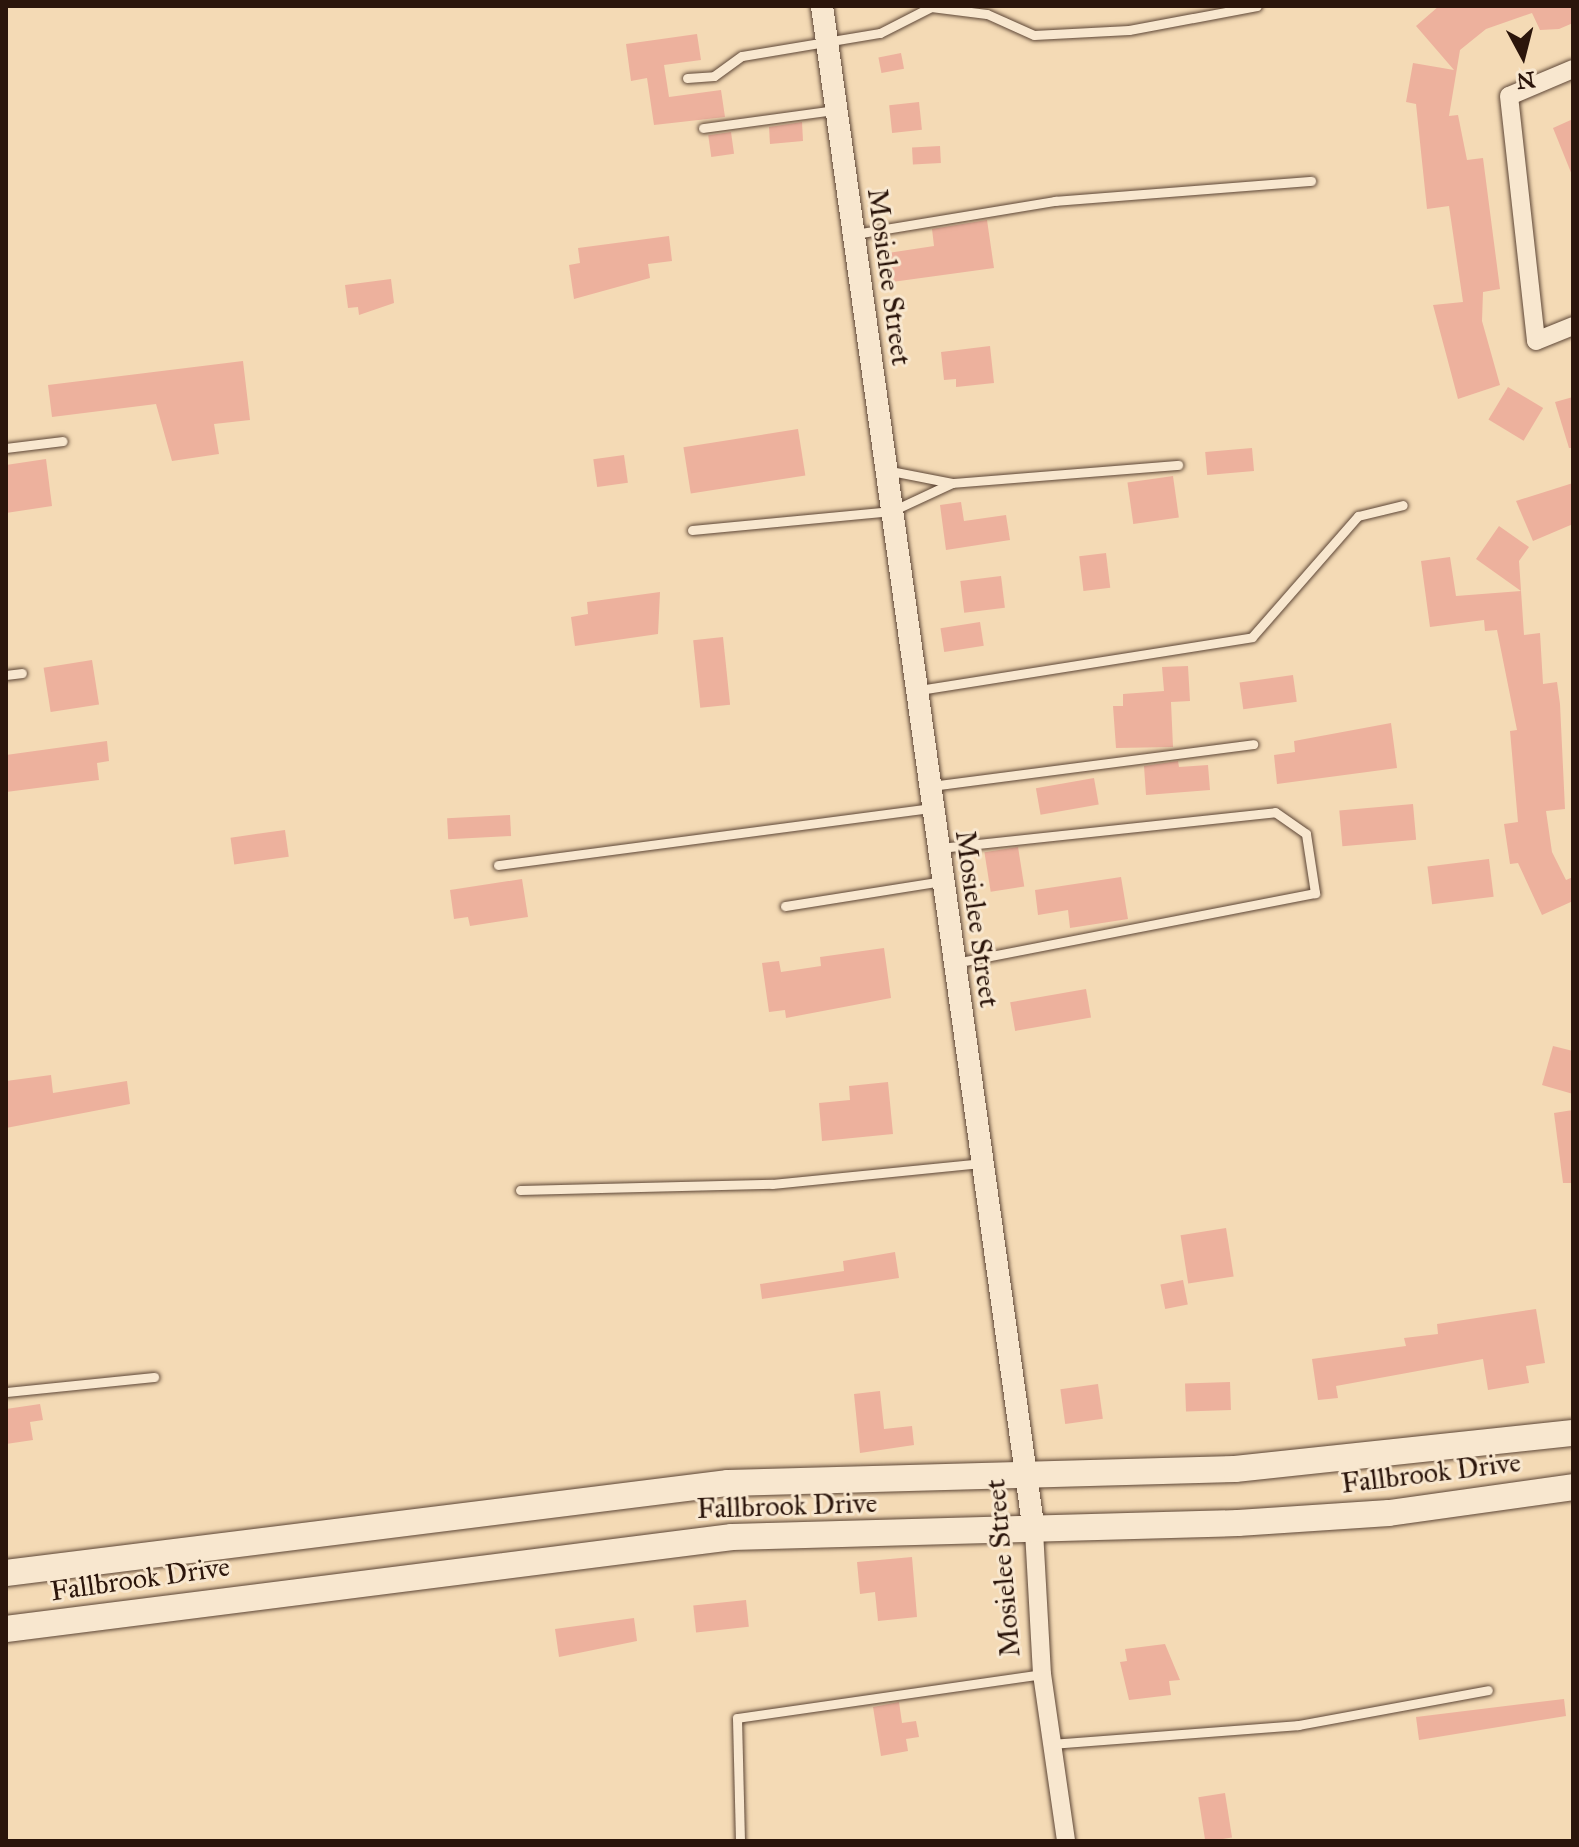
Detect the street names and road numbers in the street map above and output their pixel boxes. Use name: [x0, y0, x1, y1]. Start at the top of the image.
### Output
street label: Mosielee Street: [860, 186, 918, 368]
street label: Mosielee Street: [948, 828, 1006, 1010]
street label: Fallbrook Drive: [1339, 1445, 1523, 1501]
street label: Mosielee Street: [978, 1478, 1028, 1658]
street label: Fallbrook Drive: [696, 1486, 878, 1526]
street label: Fallbrook Drive: [48, 1550, 232, 1608]

